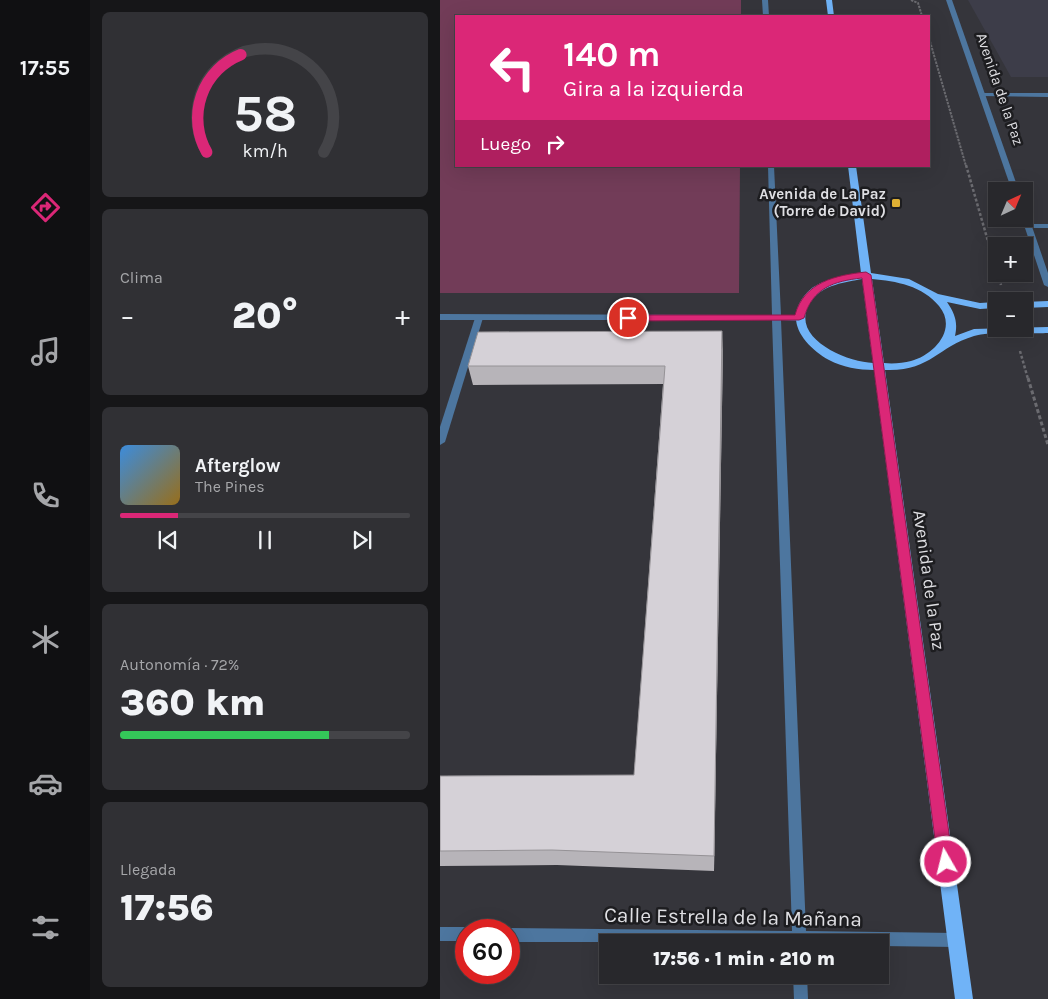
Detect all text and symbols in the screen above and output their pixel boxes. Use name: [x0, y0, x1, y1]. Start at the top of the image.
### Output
street label: Avenida de la Paz: [972, 30, 1028, 148]
text: 140 m: [563, 34, 661, 75]
icon: left: [480, 35, 545, 100]
text: 17:55: [20, 55, 70, 81]
text: Gira a la izquierda: [563, 76, 744, 102]
text: 58: [233, 83, 297, 144]
icon: right: [541, 130, 569, 158]
text: Luego: [480, 133, 531, 155]
text: km/h: [242, 141, 288, 162]
north arrow: [988, 182, 1032, 228]
map controls: [988, 182, 1033, 337]
place label: Avenida de La Paz (Torre de David): [759, 185, 886, 220]
icon: directions: [28, 190, 63, 225]
marker: Avenida de La Paz (Torre de David): [890, 197, 902, 209]
button: +: [988, 237, 1033, 282]
text: Clima: [120, 268, 163, 287]
button: −: [988, 292, 1033, 337]
text: 20°: [232, 293, 298, 338]
pin: [607, 297, 649, 339]
text: −: [120, 299, 135, 332]
text: +: [395, 299, 410, 332]
icon: arrive: [614, 304, 642, 332]
icon: music: [28, 334, 63, 369]
text: Afterglow: [195, 455, 281, 477]
text: The Pines: [195, 477, 265, 496]
icon: phone: [28, 478, 63, 513]
street label: Avenida de la Paz: [908, 509, 950, 651]
icon: previous: [154, 526, 182, 554]
icon: pause: [251, 526, 279, 554]
icon: next: [348, 526, 376, 554]
icon: climate: [28, 622, 63, 657]
text: Autonomía · 72%: [120, 655, 239, 674]
text: 360 km: [120, 680, 265, 725]
icon: car: [28, 766, 63, 801]
position arrow: [919, 835, 971, 887]
text: Llegada: [120, 860, 176, 879]
text: 17:56: [120, 885, 214, 930]
street label: Calle Estrella de la Mañana: [604, 903, 862, 931]
icon: filters: [28, 910, 63, 945]
speed limit sign: 60: [455, 919, 520, 984]
text: 17:56 · 1 min · 210 m: [653, 948, 835, 970]

